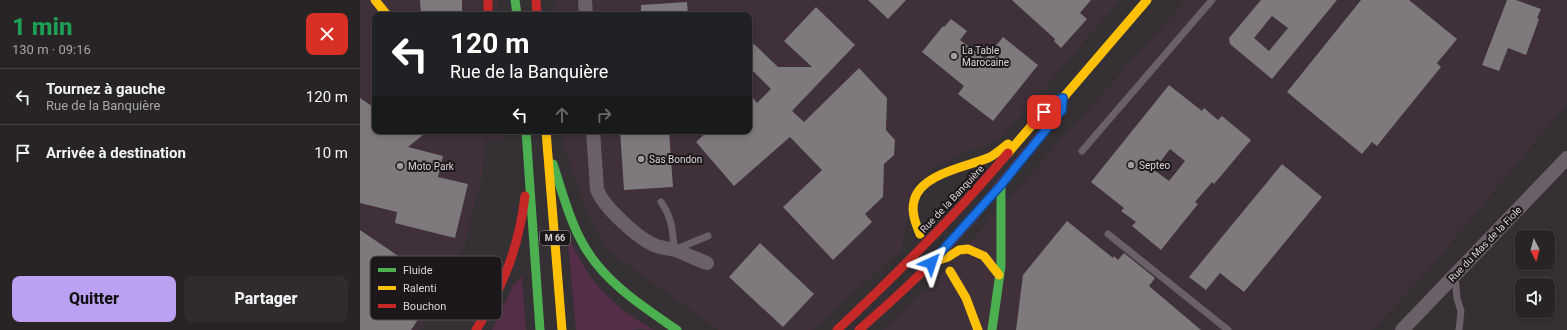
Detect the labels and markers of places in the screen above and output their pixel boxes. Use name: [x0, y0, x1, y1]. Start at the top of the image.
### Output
place label: La Table Marocaine: [962, 45, 1009, 68]
marker: La Table Marocaine: [949, 51, 959, 61]
pin: [1027, 95, 1061, 129]
marker: Sas Bondon: [636, 154, 646, 164]
place label: Sas Bondon: [649, 154, 702, 165]
marker: Septeo: [1126, 160, 1136, 170]
place label: Septeo: [1139, 160, 1170, 171]
marker: Moto Park: [395, 161, 405, 171]
place label: Moto Park: [408, 161, 455, 172]

